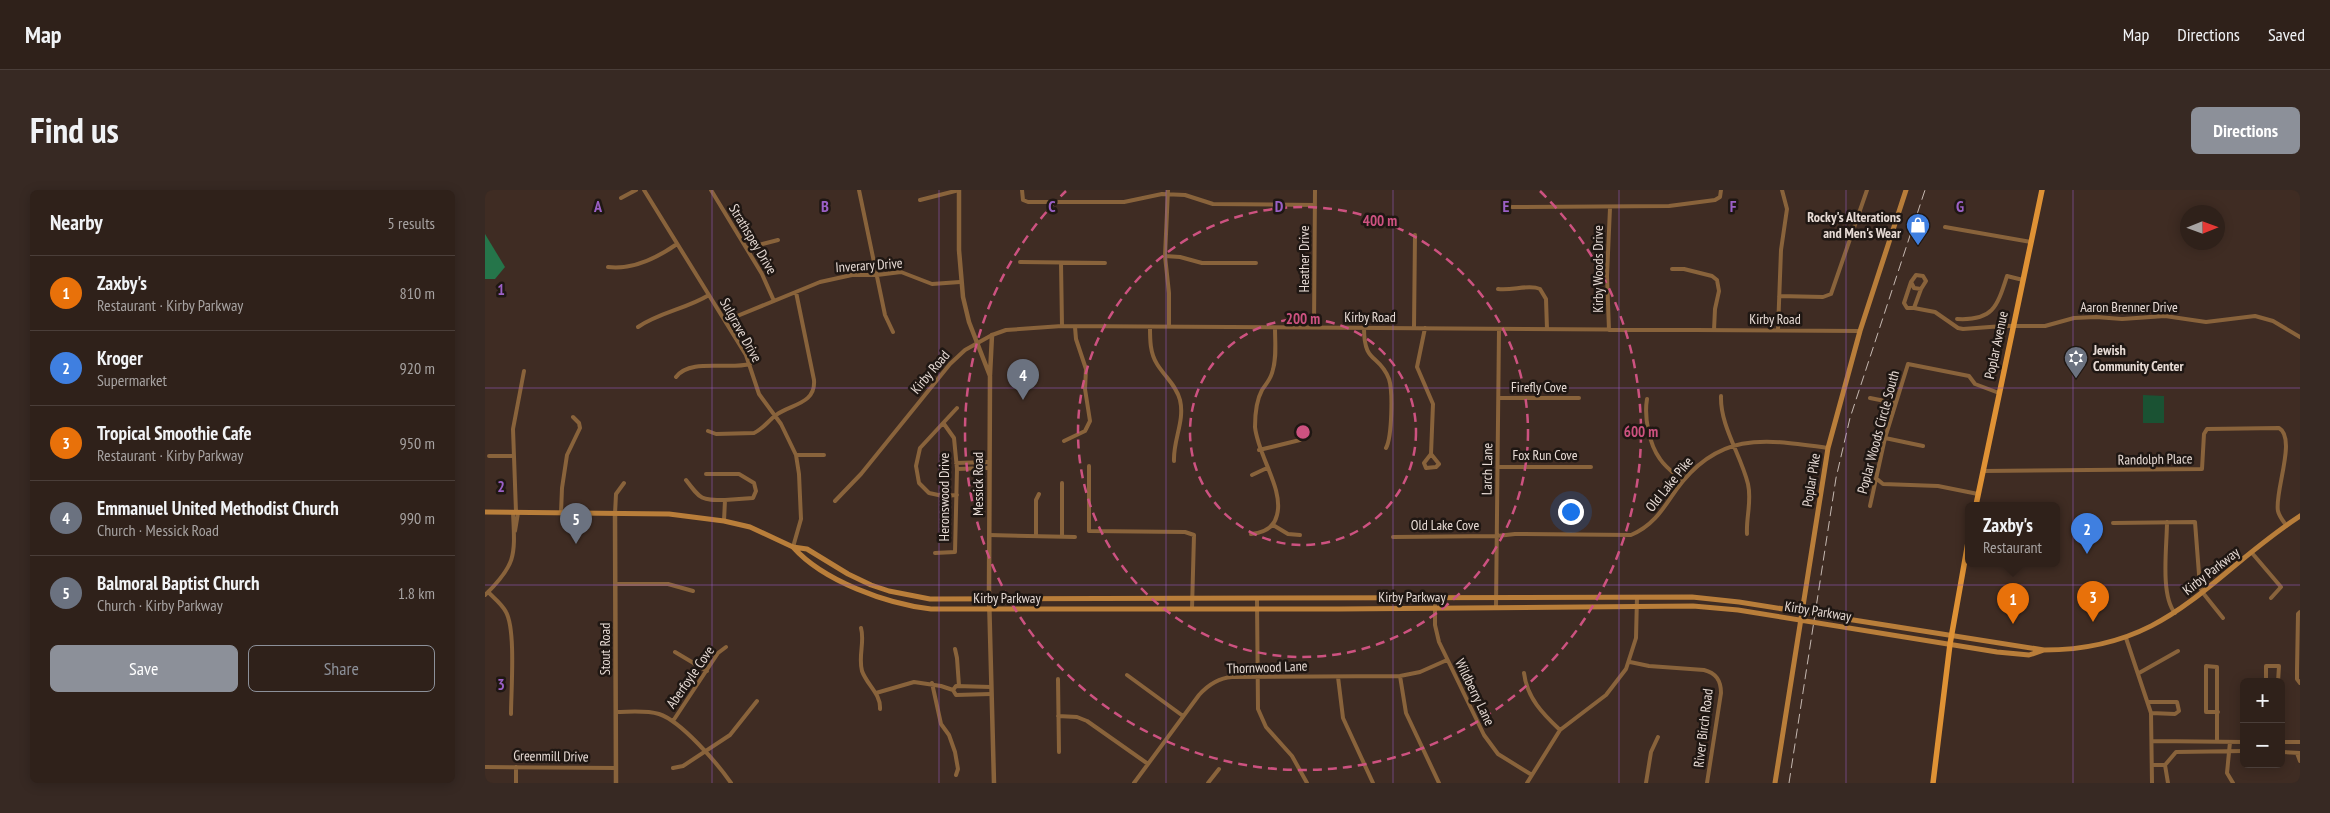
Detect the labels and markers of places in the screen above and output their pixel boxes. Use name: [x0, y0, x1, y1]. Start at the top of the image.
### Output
place label: Rocky's Alterations and Men's Wear: [1807, 208, 1902, 242]
shop icon: Rocky's Alterations and Men's Wear: [1905, 212, 1931, 246]
place label: Jewish Community Center: [2092, 341, 2184, 375]
synagogue icon: Jewish Community Center: [2063, 345, 2089, 379]
pin: 4: [1007, 359, 1039, 400]
centre of rings: [1294, 423, 1312, 441]
pin: 5: [560, 503, 592, 544]
pin: 2: [2071, 513, 2103, 554]
pin: 3: [2077, 581, 2109, 622]
pin: 1: [1997, 583, 2029, 624]

